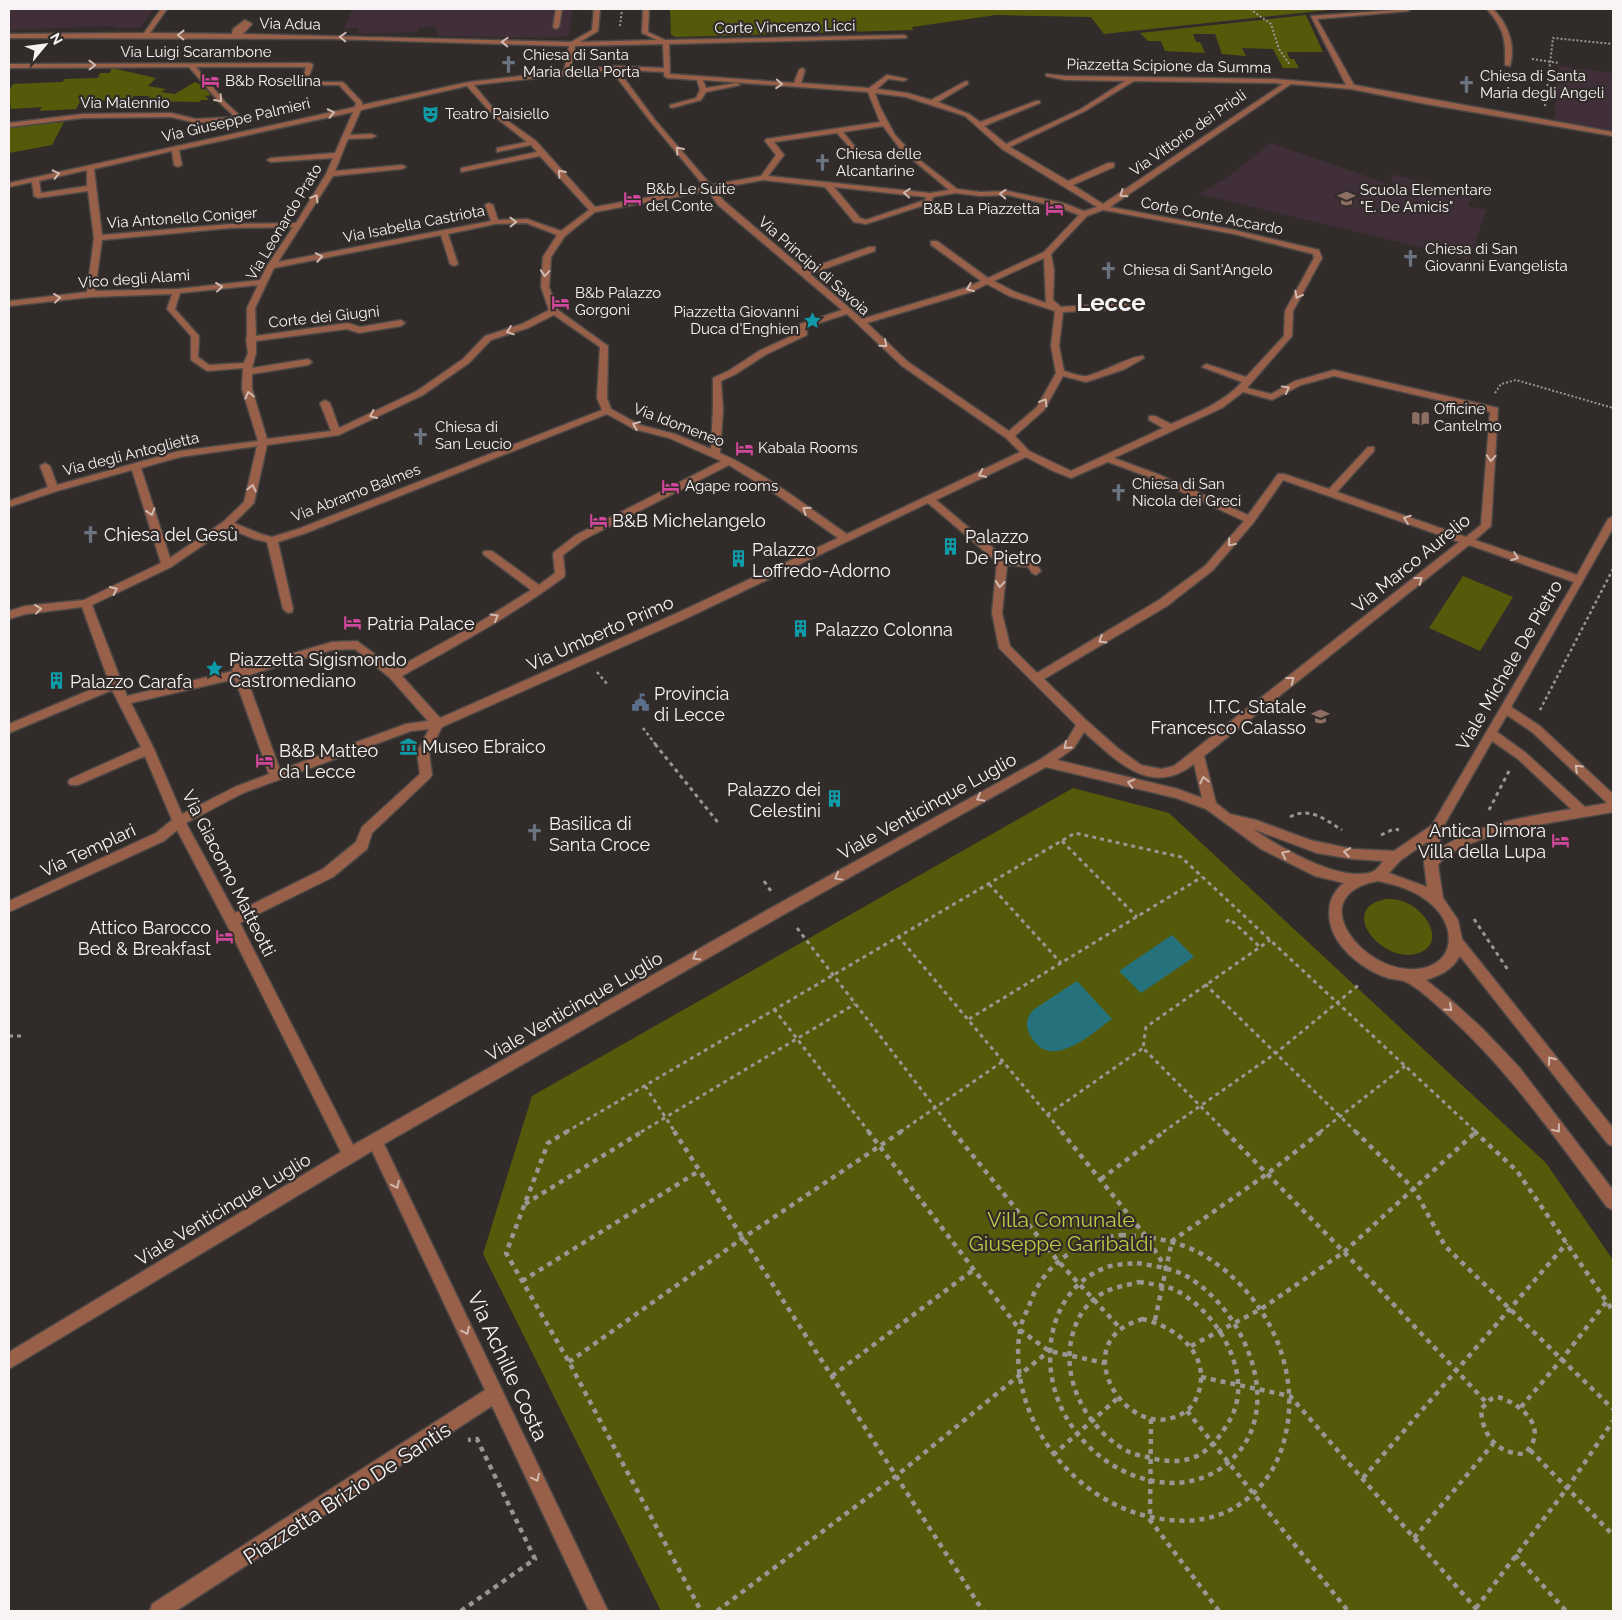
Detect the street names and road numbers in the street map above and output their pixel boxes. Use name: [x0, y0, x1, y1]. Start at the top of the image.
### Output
street label: Via Adua: [259, 14, 321, 34]
street label: Corte Vincenzo Licci: [714, 17, 856, 37]
street label: Via Luigi Scarambone: [120, 43, 272, 61]
street label: Piazzetta Scipione da Summa: [1067, 55, 1271, 77]
street label: Via Vittorio dei Prioli: [1126, 86, 1250, 180]
street label: Via Malennio: [80, 94, 170, 112]
street label: Via Giuseppe Palmieri: [160, 94, 312, 146]
street label: Via Leonardo Prato: [242, 161, 326, 283]
street label: Corte Conte Accardo: [1139, 193, 1285, 239]
street label: Via Isabella Castriota: [342, 201, 486, 247]
street label: Via Antonello Coniger: [106, 204, 258, 232]
street label: Via Principi di Savoia: [755, 213, 873, 319]
street label: Vico degli Alami: [78, 266, 190, 292]
street label: Corte dei Giugni: [268, 302, 380, 332]
street label: Via Idomeneo: [631, 399, 727, 451]
street label: Via degli Antoglietta: [61, 428, 201, 480]
street label: Via Abramo Balmes: [289, 460, 423, 526]
street label: Via Marco Aurelio: [1348, 509, 1474, 617]
street label: Viale Michele De Pietro: [1452, 576, 1567, 754]
street label: Via Umberto Primo: [523, 591, 677, 675]
street label: Viale Venticinque Luglio: [834, 748, 1020, 864]
street label: Via Giacomo Matteotti: [178, 786, 280, 960]
street label: Via Templari: [37, 819, 139, 881]
street label: Viale Venticinque Luglio: [482, 947, 666, 1065]
street label: Viale Venticinque Luglio: [132, 1148, 315, 1270]
street label: Via Achille Costa: [462, 1287, 554, 1445]
street label: Piazzetta Brizio De Santis: [239, 1417, 455, 1569]

